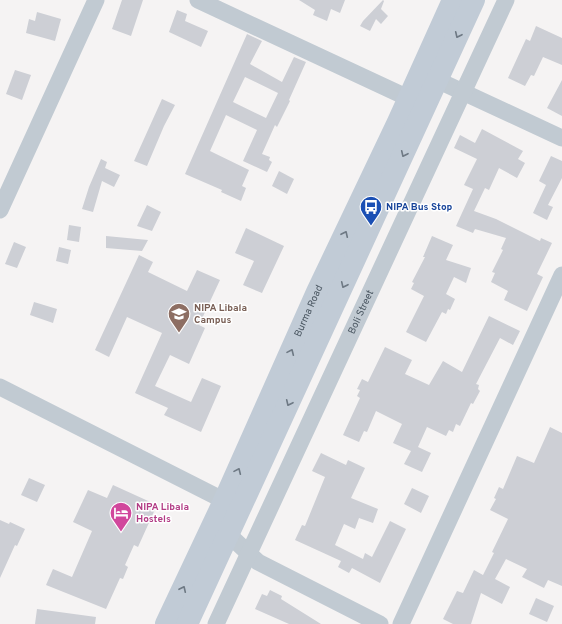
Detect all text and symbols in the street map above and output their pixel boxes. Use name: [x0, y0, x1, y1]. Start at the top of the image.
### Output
one-way arrow: [455, 31, 463, 39]
one-way arrow: [401, 149, 409, 157]
bus stop icon: NIPA Bus Stop: [358, 194, 384, 227]
place label: NIPA Bus Stop: [386, 201, 452, 214]
one-way arrow: [340, 231, 348, 238]
one-way arrow: [340, 281, 348, 288]
street label: Burma Road: [291, 283, 326, 339]
street label: Boli Street: [345, 288, 377, 336]
school or university icon: NIPA Libala Campus: [166, 301, 192, 334]
place label: NIPA Libala Campus: [194, 302, 247, 327]
one-way arrow: [286, 349, 294, 356]
one-way arrow: [286, 398, 294, 406]
one-way arrow: [233, 468, 241, 475]
hotel icon: NIPA Libala Hostels: [108, 500, 134, 533]
place label: NIPA Libala Hostels: [136, 501, 189, 526]
one-way arrow: [178, 585, 186, 593]

